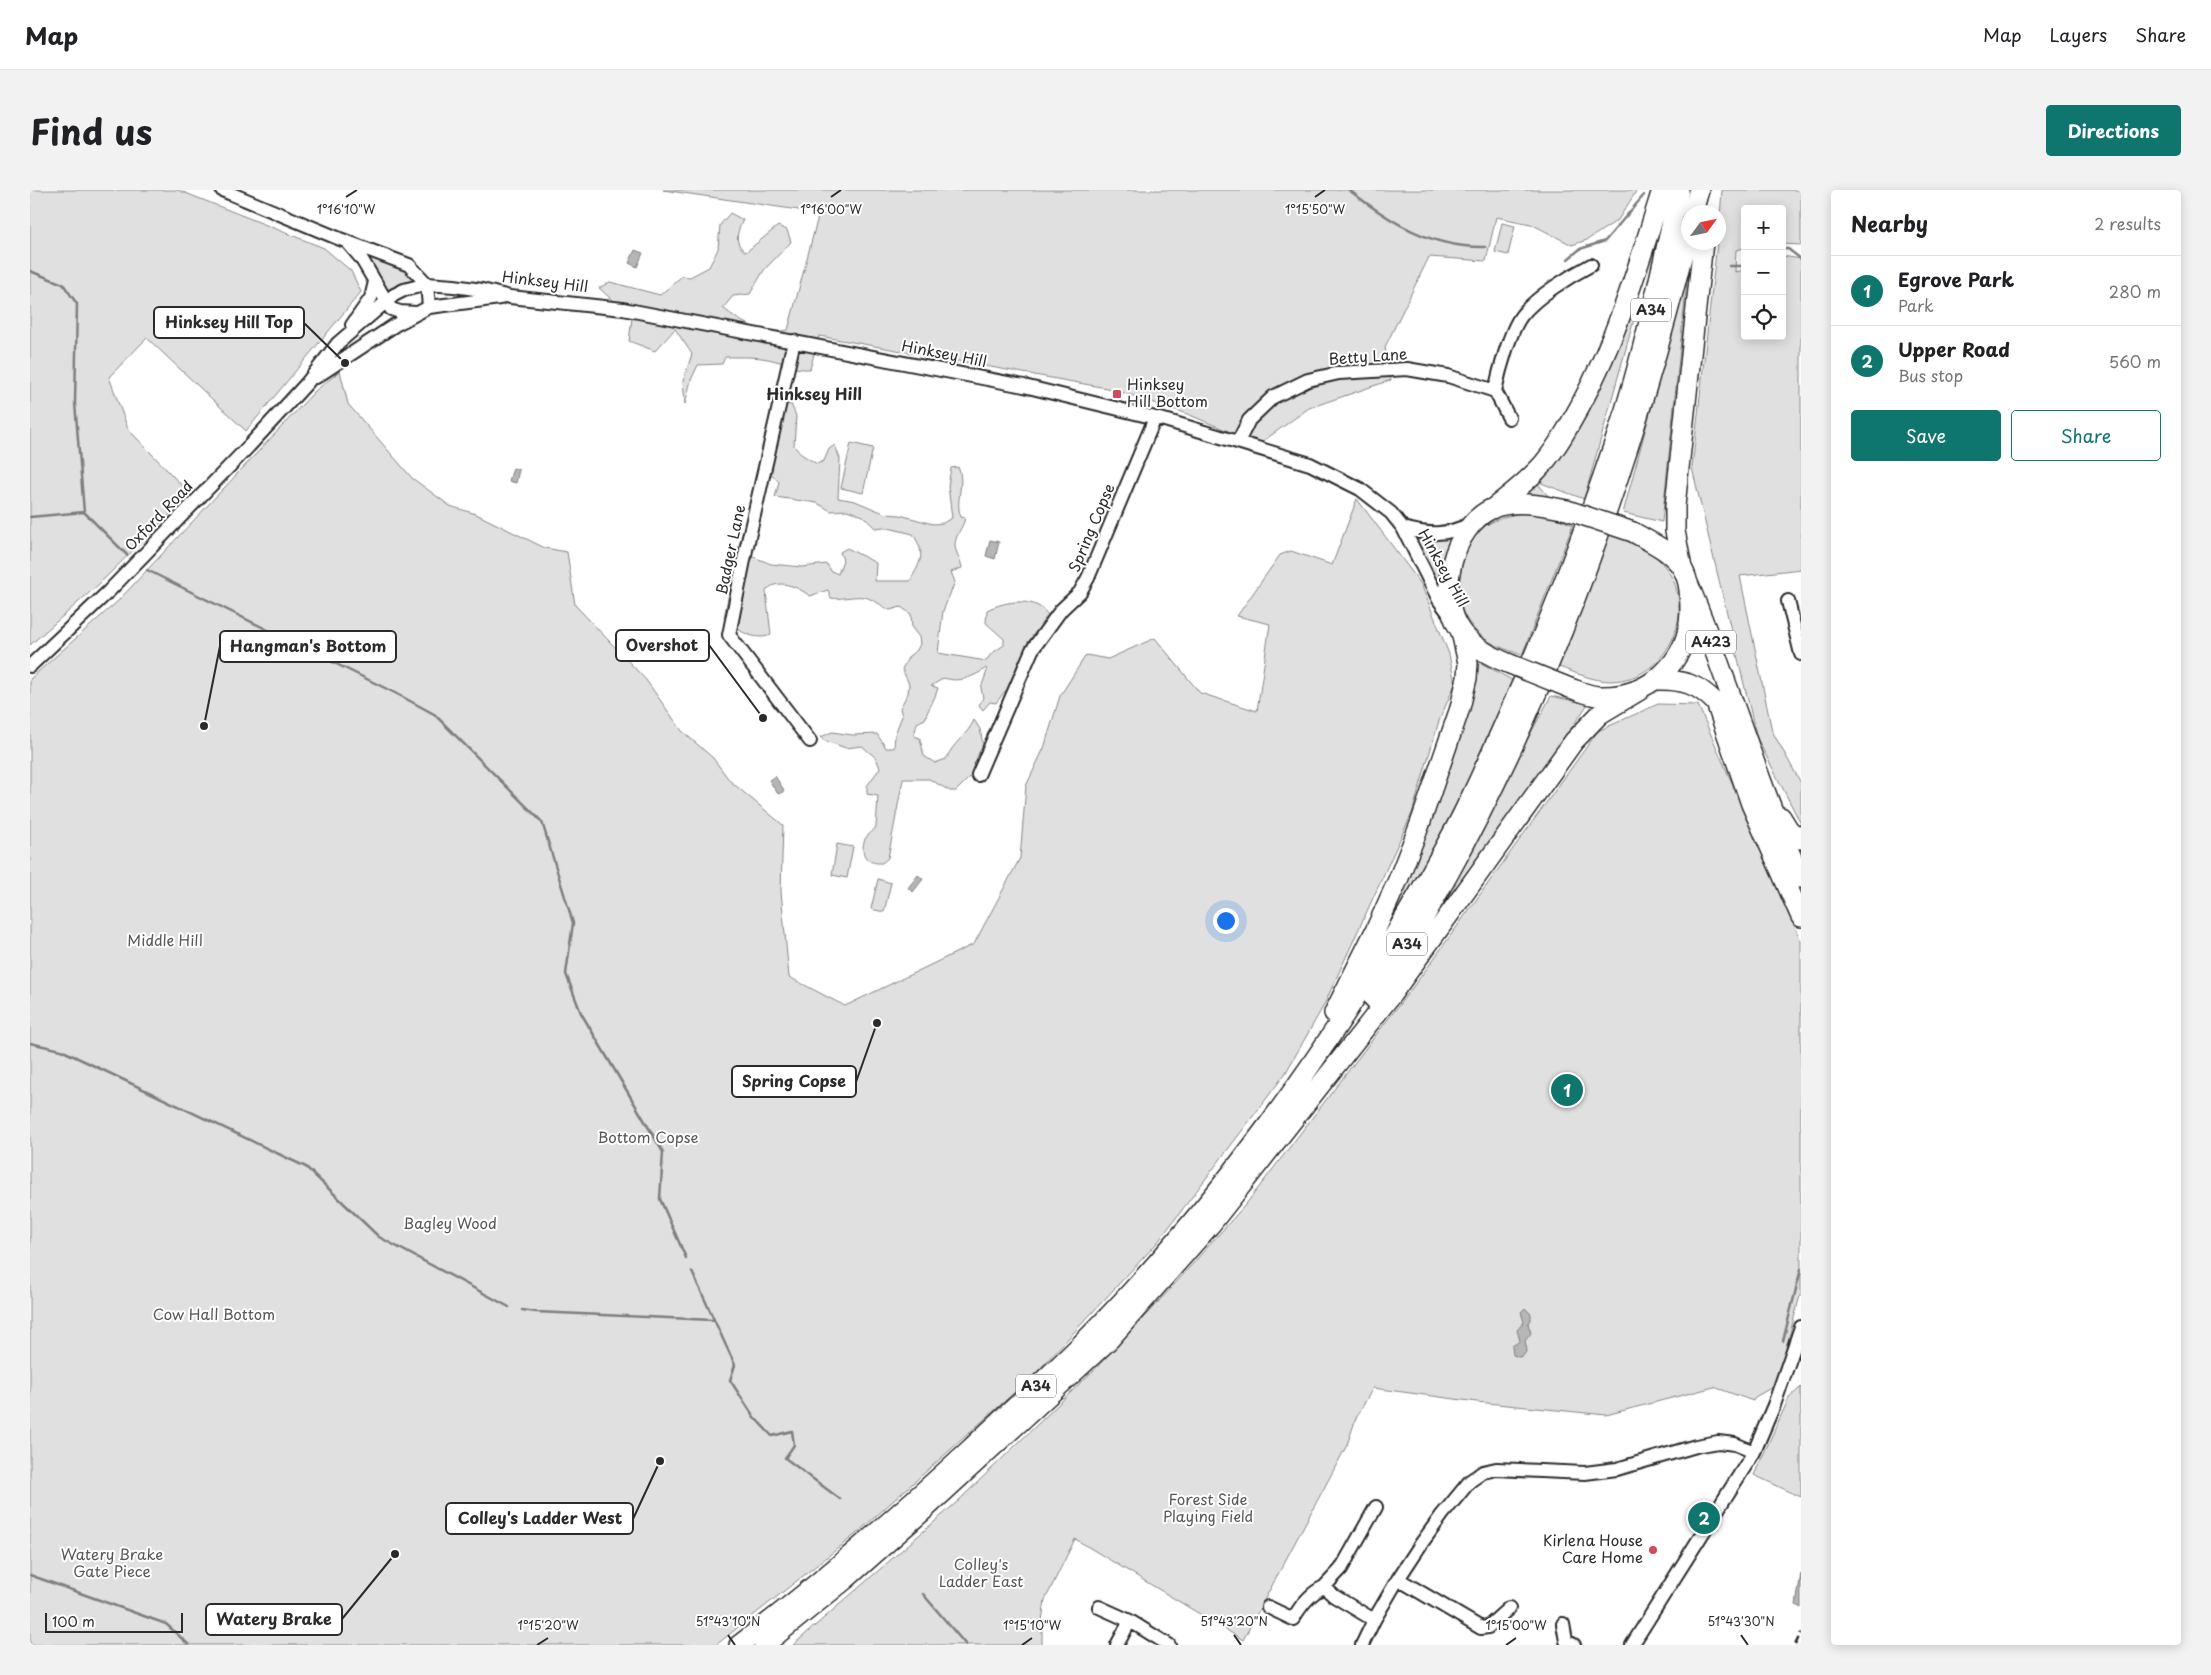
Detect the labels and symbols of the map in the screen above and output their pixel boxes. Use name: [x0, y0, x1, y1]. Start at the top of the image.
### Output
text: 1°16'10"W: [317, 200, 376, 218]
text: 1°16'00"W: [800, 200, 863, 218]
text: 1°15'50"W: [1285, 200, 1346, 218]
north arrow: [1681, 205, 1726, 250]
street label: Hinksey Hill: [501, 264, 589, 297]
road number: A34: [1631, 298, 1671, 322]
callout: Hinksey Hill Top: [154, 307, 304, 338]
text: Hinksey Hill Top: [165, 309, 293, 333]
street label: Hinksey Hill: [900, 333, 989, 372]
street label: Betty Lane: [1328, 341, 1408, 370]
place label: Hinksey Hill Bottom: [1127, 372, 1208, 412]
district label: Hinksey Hill: [766, 381, 862, 405]
marker: Hinksey Hill Bottom: [1111, 388, 1123, 400]
street label: Oxford Road: [118, 475, 198, 555]
street label: Spring Copse: [1062, 480, 1120, 575]
street label: Badger Lane: [709, 502, 750, 597]
street label: Hinksey Hill: [1413, 524, 1475, 611]
callout: Overshot: [616, 630, 709, 661]
callout: Hangman's Bottom: [220, 631, 396, 662]
road number: A423: [1686, 631, 1736, 654]
text: Overshot: [626, 632, 698, 656]
text: Hangman's Bottom: [230, 633, 386, 657]
your location: [1213, 908, 1239, 934]
park label: Middle Hill: [127, 928, 203, 951]
road number: A34: [1387, 932, 1427, 956]
callout: Spring Copse: [732, 1066, 856, 1097]
text: Spring Copse: [742, 1068, 846, 1092]
pin: 1: [1551, 1071, 1583, 1109]
park label: Bottom Copse: [598, 1125, 699, 1148]
park label: Bagley Wood: [403, 1211, 497, 1234]
park label: Cow Hall Bottom: [153, 1302, 275, 1325]
road number: A34: [1016, 1374, 1056, 1398]
park label: Forest Side Playing Field: [1163, 1487, 1253, 1527]
pin: 2: [1688, 1499, 1720, 1537]
callout: Colley's Ladder West: [446, 1503, 633, 1534]
text: Colley's Ladder West: [458, 1505, 623, 1529]
place label: Kirlena House Care Home: [1543, 1528, 1643, 1568]
park label: Watery Brake Gate Piece: [61, 1542, 163, 1582]
marker: Kirlena House Care Home: [1647, 1544, 1659, 1556]
park label: Colley's Ladder East: [939, 1552, 1023, 1592]
callout: Watery Brake: [206, 1604, 342, 1635]
text: Watery Brake: [216, 1606, 332, 1630]
scale bar: [45, 1610, 182, 1633]
text: 51°43'10"N: [696, 1612, 760, 1630]
text: 51°43'20"N: [1200, 1612, 1268, 1630]
text: 51°43'30"N: [1707, 1612, 1775, 1630]
text: 1°15'20"W: [518, 1616, 579, 1634]
text: 1°15'10"W: [1003, 1616, 1062, 1634]
text: 1°15'00"W: [1485, 1616, 1547, 1634]

